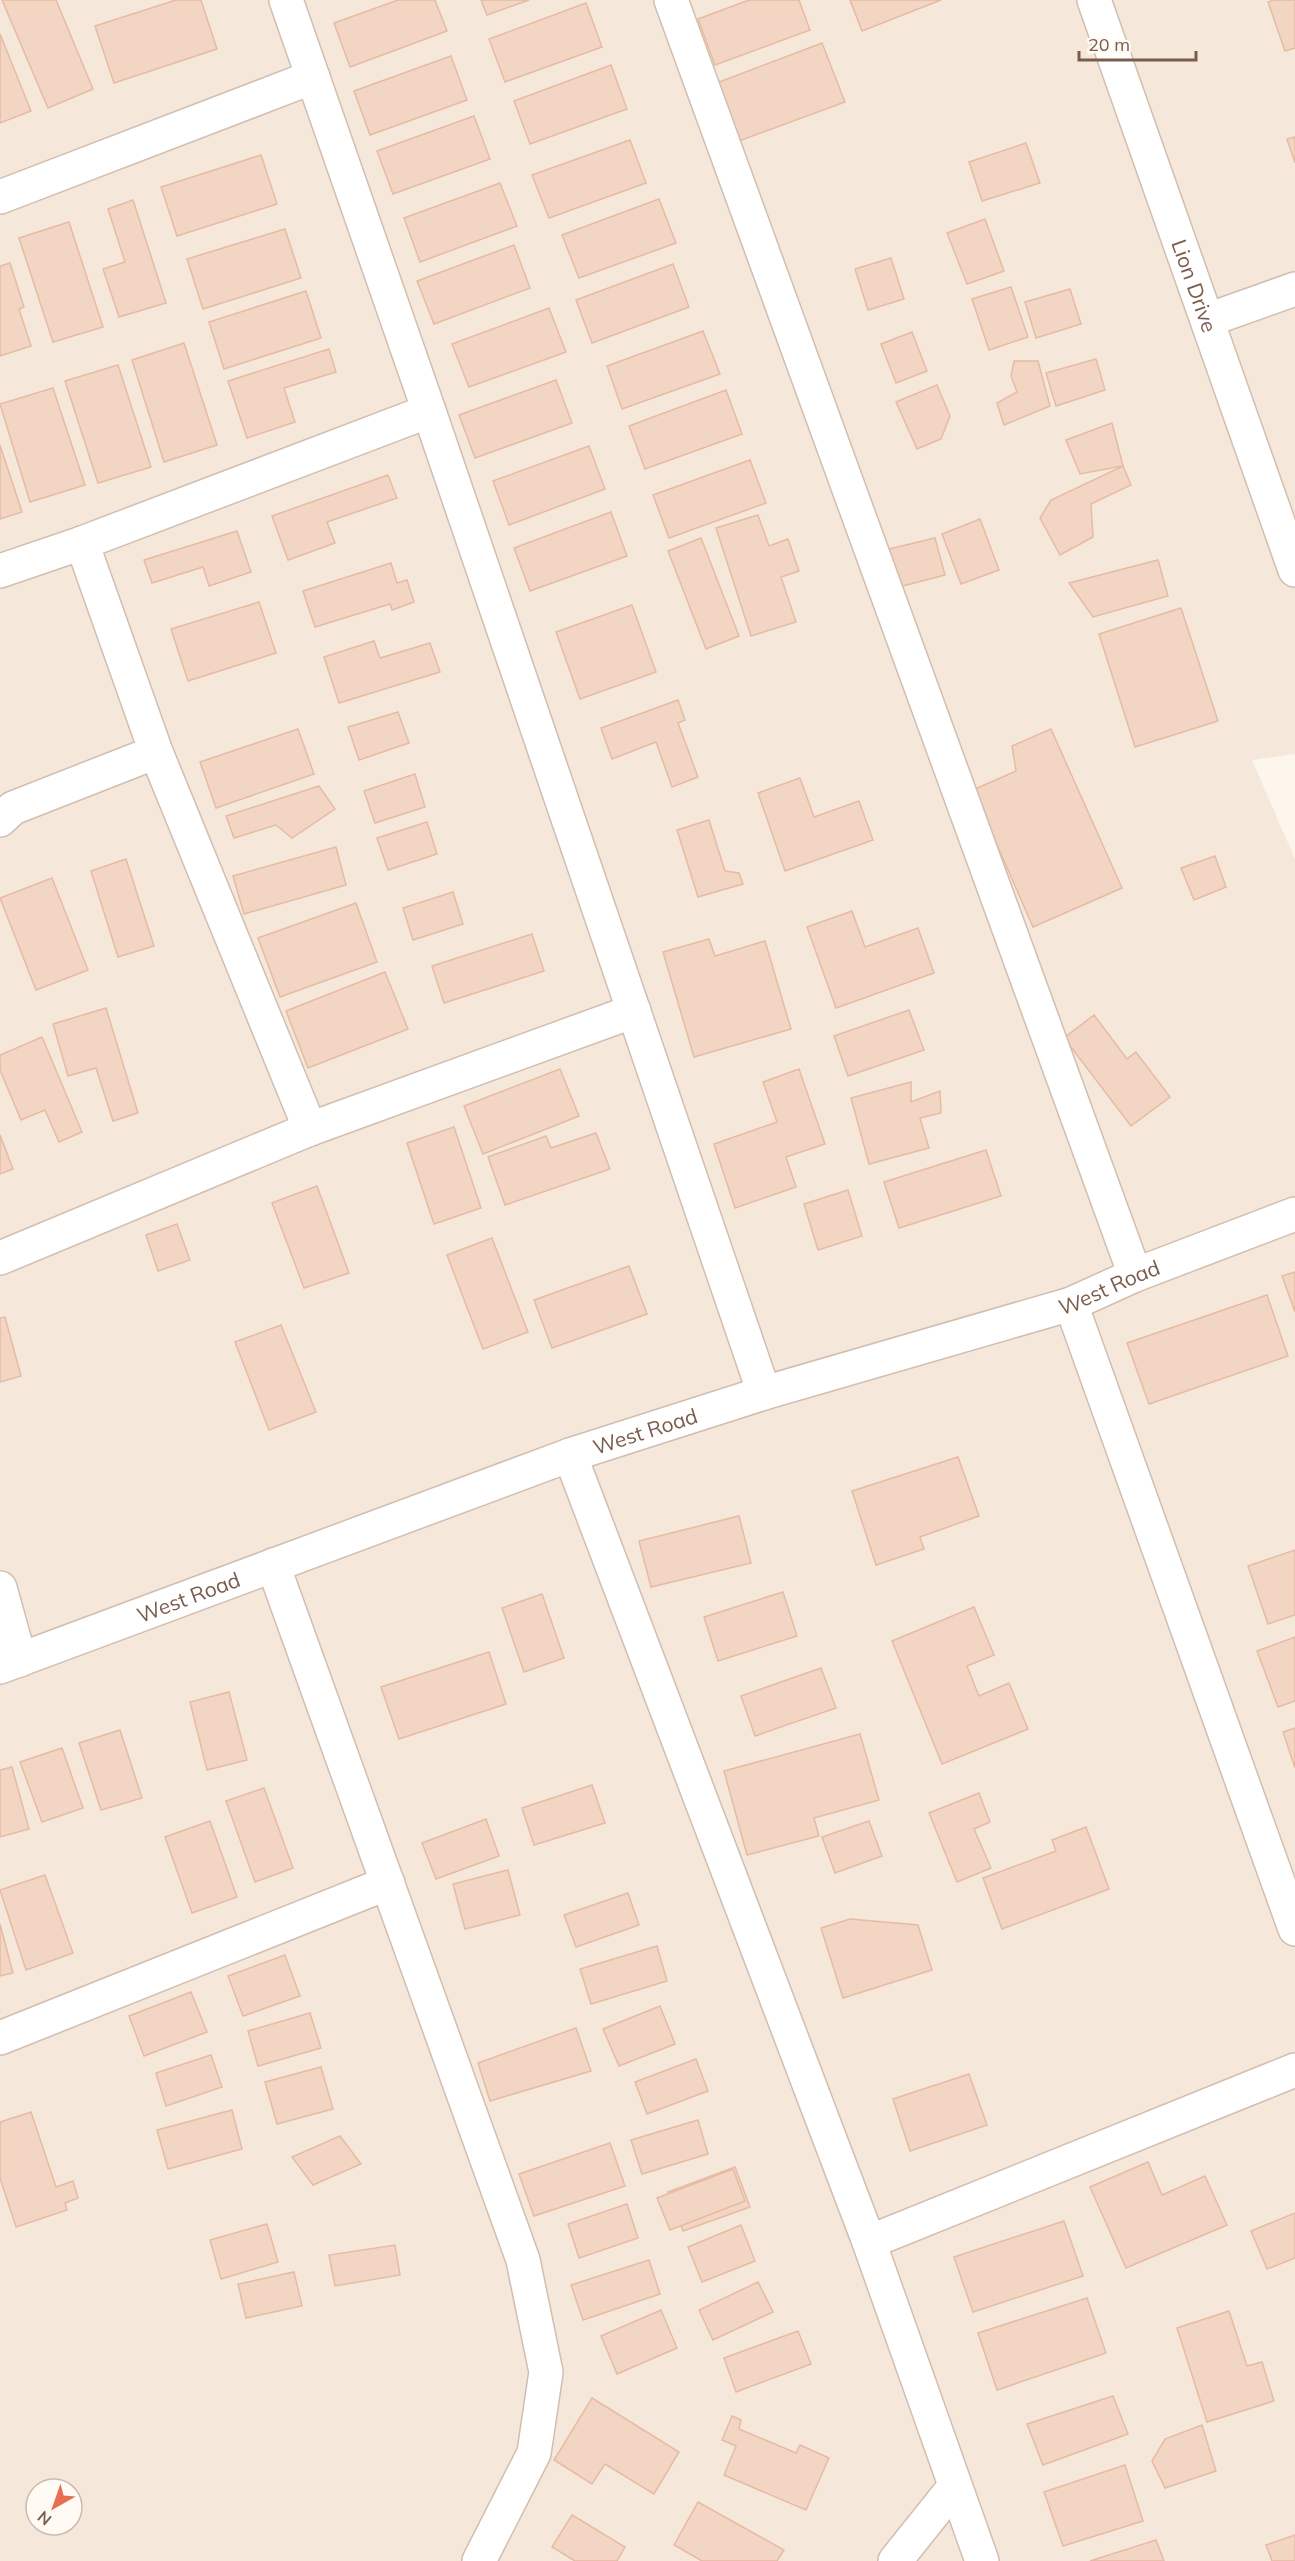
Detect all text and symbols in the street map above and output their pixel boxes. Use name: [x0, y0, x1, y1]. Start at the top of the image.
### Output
scale bar: [1079, 24, 1196, 62]
text: 20 m: [1088, 33, 1130, 56]
street label: Lion Drive: [1166, 236, 1223, 336]
street label: West Road: [1055, 1254, 1163, 1320]
street label: West Road: [590, 1402, 701, 1460]
street label: West Road: [133, 1566, 244, 1628]
north arrow: [24, 2477, 84, 2537]
text: N: [33, 2507, 55, 2530]

